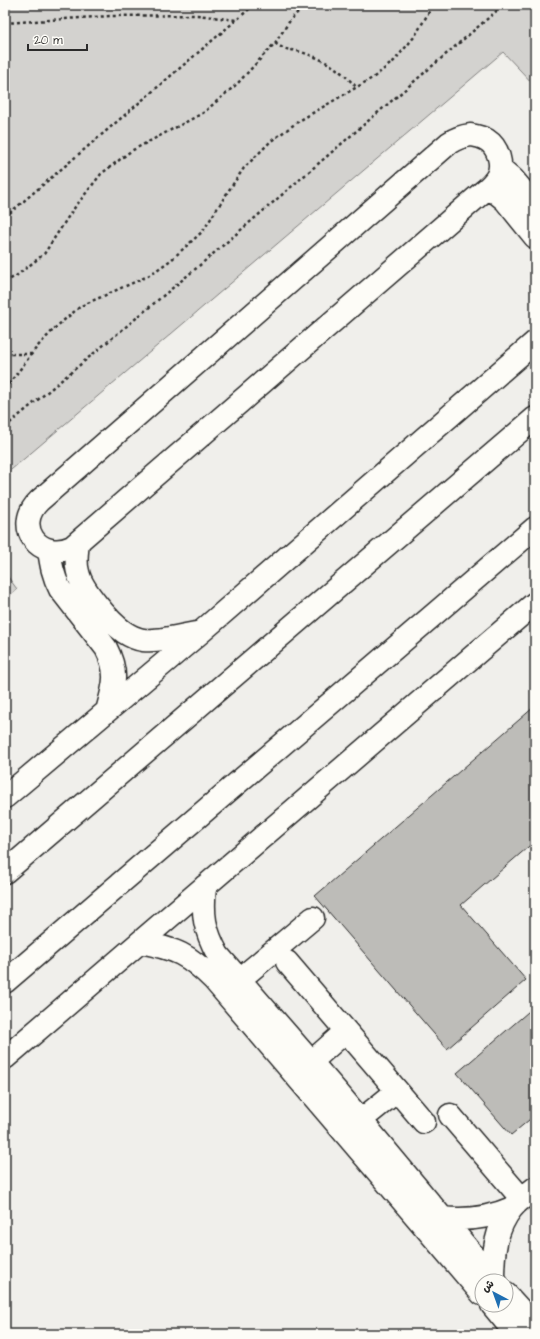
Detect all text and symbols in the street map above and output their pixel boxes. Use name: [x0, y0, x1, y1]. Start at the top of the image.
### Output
scale bar: [28, 26, 87, 52]
text: 20 m: [34, 32, 63, 49]
north arrow: [474, 1273, 514, 1313]
text: ش: [478, 1276, 497, 1295]

